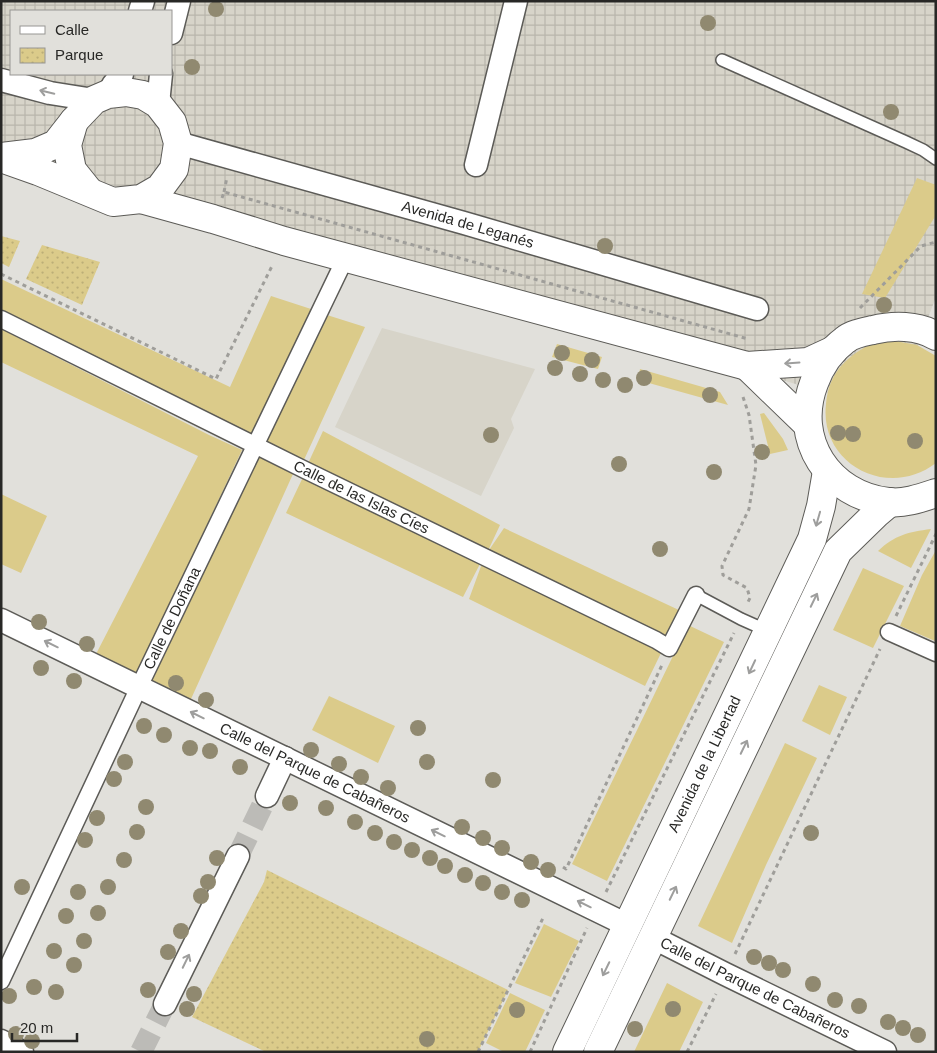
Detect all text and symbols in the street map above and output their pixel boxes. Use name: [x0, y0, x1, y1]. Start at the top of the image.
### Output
legend: [10, 10, 172, 75]
text: Calle: [55, 21, 89, 38]
text: Parque: [55, 46, 103, 63]
one-way arrow: [40, 87, 56, 96]
street label: Avenida de Leganés: [400, 197, 536, 251]
one-way arrow: [784, 359, 800, 368]
street label: Calle de las Islas Cíes: [291, 457, 432, 537]
one-way arrow: [813, 510, 822, 526]
street label: Calle de Doñana: [140, 563, 204, 672]
one-way arrow: [810, 593, 820, 608]
one-way arrow: [44, 639, 59, 648]
one-way arrow: [746, 659, 756, 674]
street label: Avenida de la Libertad: [664, 693, 744, 835]
one-way arrow: [190, 710, 205, 720]
street label: Calle del Parque de Cabañeros: [217, 719, 413, 826]
one-way arrow: [739, 739, 749, 754]
one-way arrow: [430, 827, 445, 837]
one-way arrow: [669, 886, 679, 901]
one-way arrow: [576, 899, 591, 909]
street label: Calle del Parque de Cabañeros: [658, 934, 853, 1042]
one-way arrow: [181, 953, 191, 968]
one-way arrow: [601, 961, 611, 976]
scale bar: [12, 1010, 78, 1042]
text: 20 m: [20, 1019, 53, 1036]

